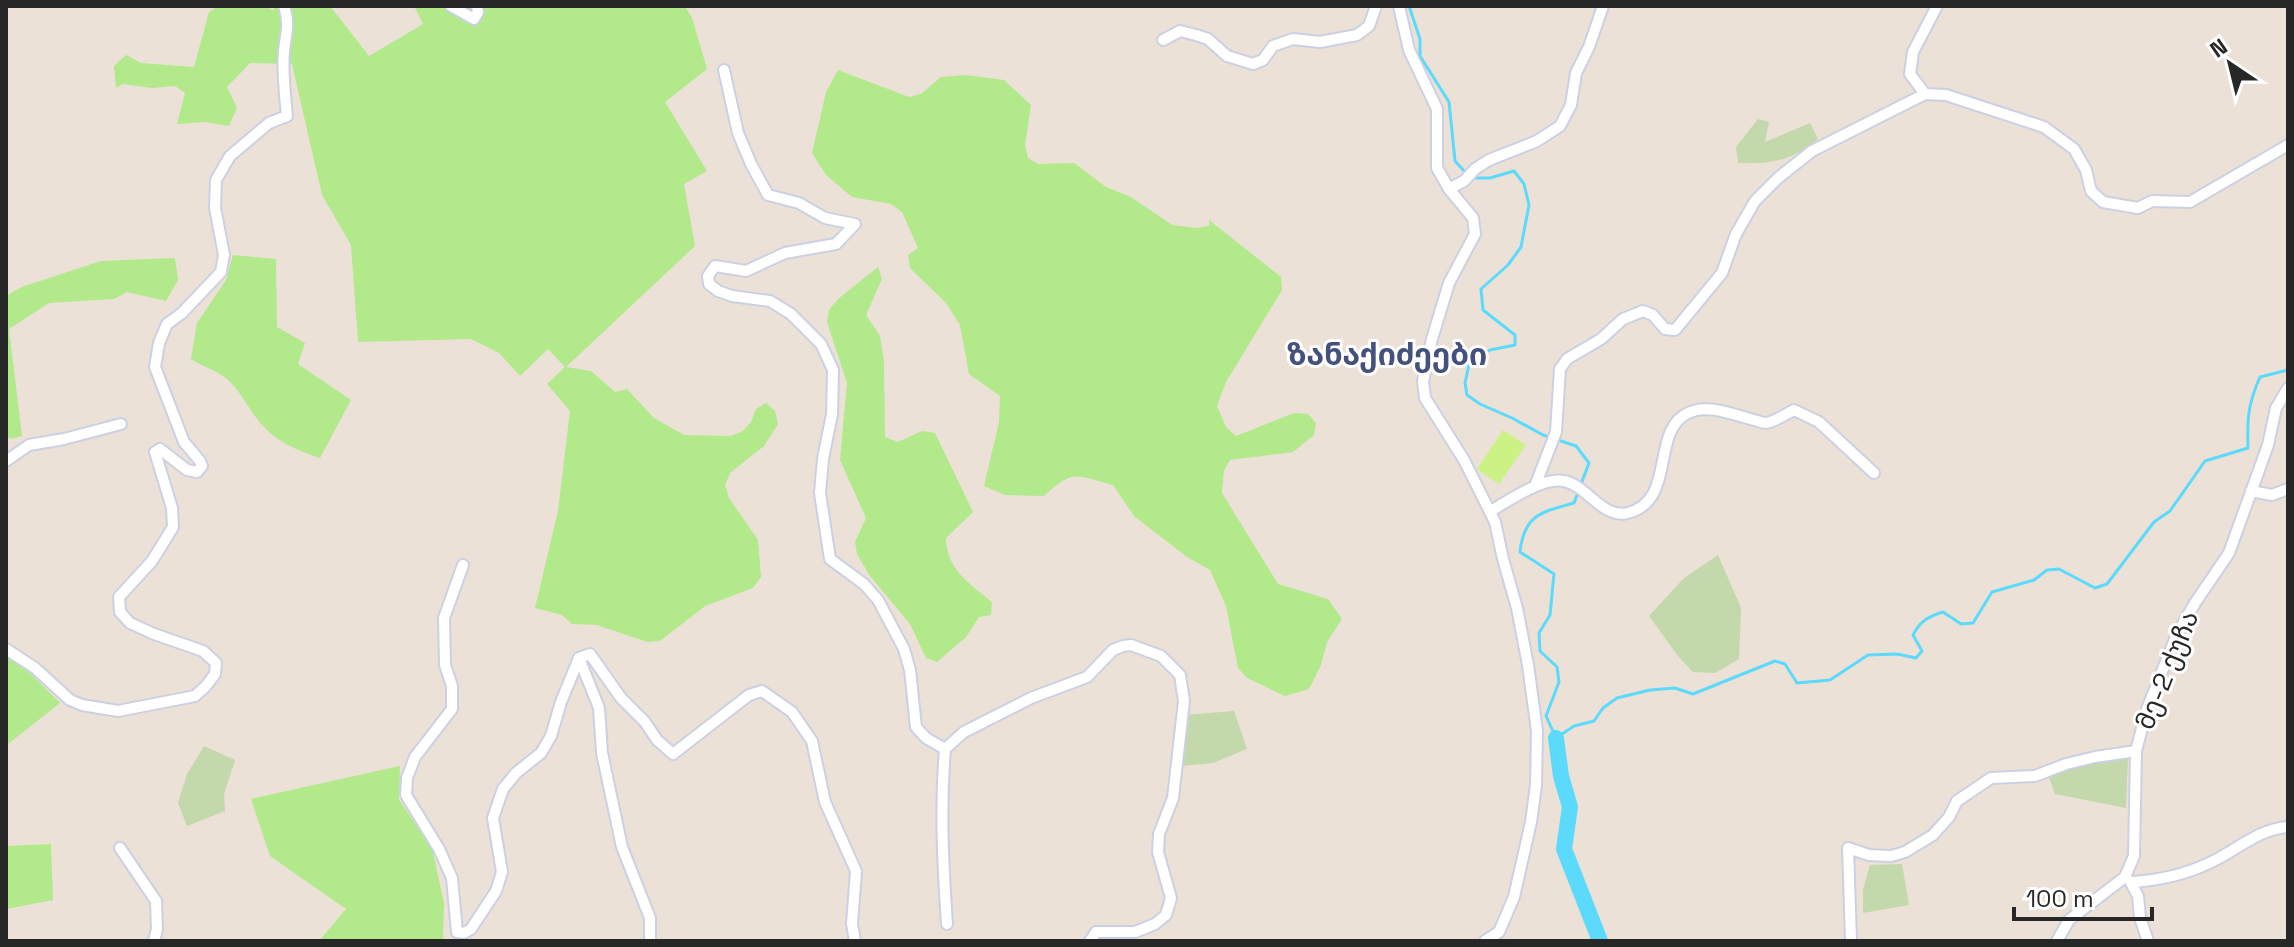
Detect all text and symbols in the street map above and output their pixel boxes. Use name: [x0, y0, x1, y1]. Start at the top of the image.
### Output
north arrow: [2190, 24, 2270, 104]
text: N: [2204, 32, 2233, 63]
district label: ზანაქიძეები: [1287, 335, 1487, 374]
street label: მე-2 ქუჩა: [2128, 605, 2206, 735]
scale bar: [2014, 871, 2152, 921]
text: 100 m: [2026, 883, 2094, 914]

